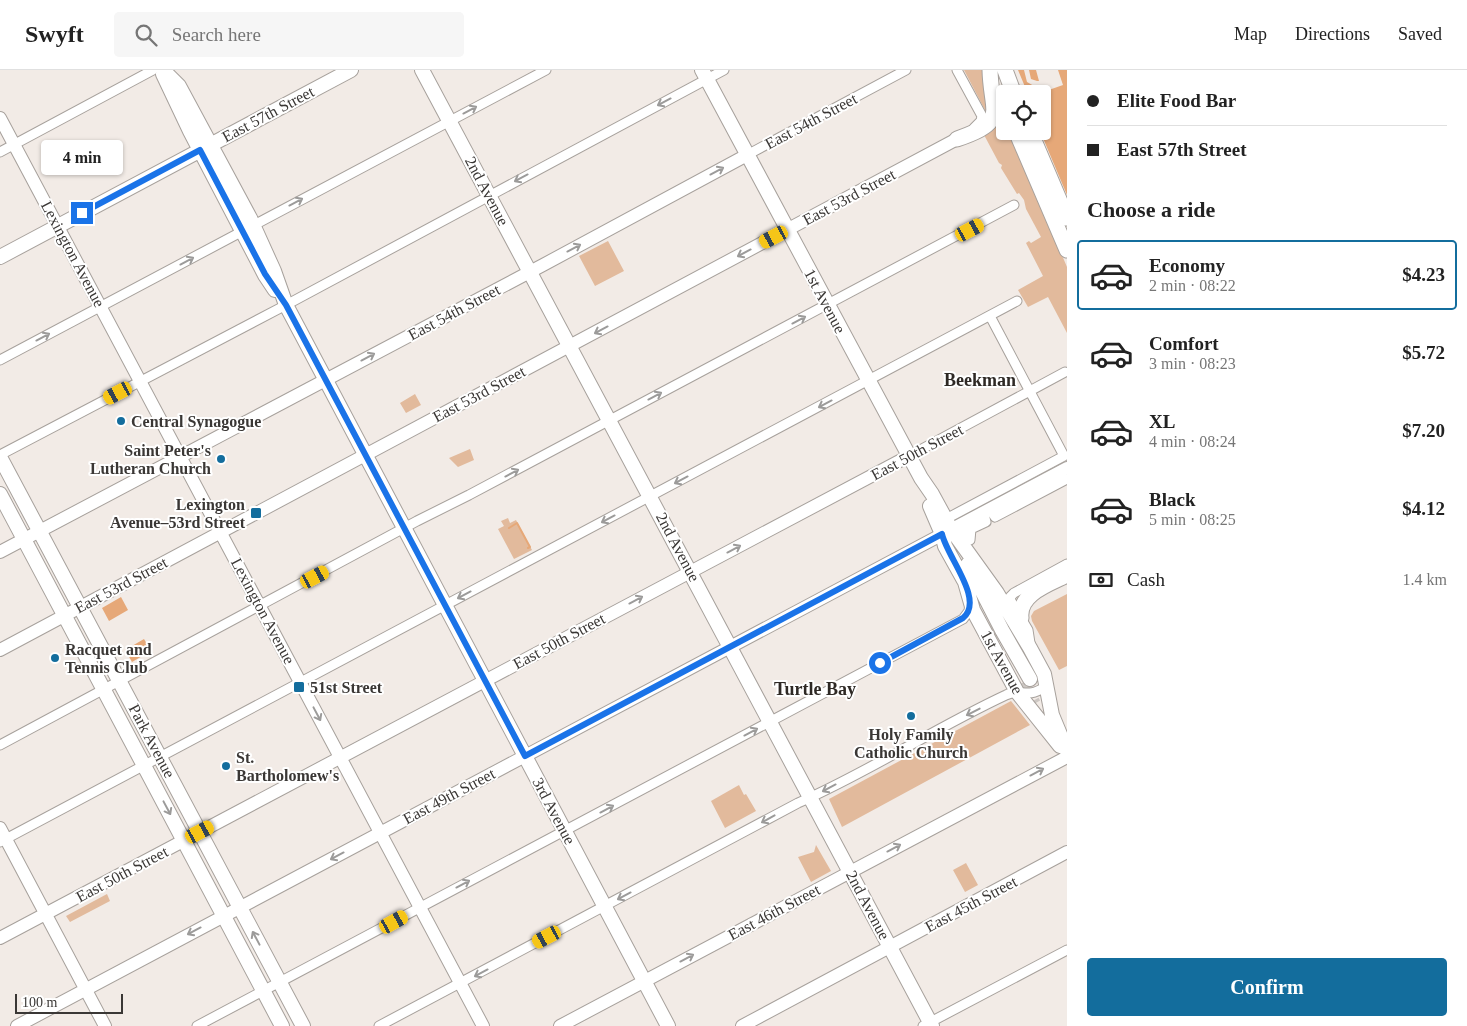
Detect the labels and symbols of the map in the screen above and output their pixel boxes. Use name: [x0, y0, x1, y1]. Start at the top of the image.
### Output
street label: East 57th Street: [219, 82, 317, 145]
street label: East 54th Street: [762, 89, 860, 152]
one-way arrow: [657, 98, 672, 107]
one-way arrow: [463, 105, 478, 115]
callout: 4 min: [41, 140, 123, 176]
street label: 2nd Avenue: [462, 154, 512, 228]
street label: East 53rd Street: [800, 165, 899, 228]
one-way arrow: [709, 166, 724, 175]
one-way arrow: [513, 173, 528, 183]
one-way arrow: [288, 197, 303, 206]
street label: Lexington Avenue: [37, 198, 108, 310]
route end: [71, 202, 93, 224]
car: [953, 216, 986, 244]
car: [757, 223, 790, 251]
one-way arrow: [566, 243, 581, 252]
one-way arrow: [737, 248, 752, 258]
one-way arrow: [179, 256, 194, 266]
street label: 1st Avenue: [801, 266, 849, 336]
street label: East 54th Street: [405, 280, 503, 343]
one-way arrow: [791, 315, 806, 325]
one-way arrow: [594, 325, 609, 335]
one-way arrow: [35, 332, 50, 341]
one-way arrow: [361, 352, 376, 362]
street label: East 53rd Street: [430, 362, 529, 425]
district label: Beekman: [944, 370, 1016, 390]
car: [101, 379, 134, 407]
one-way arrow: [647, 391, 662, 400]
one-way arrow: [818, 400, 833, 409]
place label: Central Synagogue: [131, 413, 261, 431]
marker: Central Synagogue: [115, 415, 127, 427]
street label: East 50th Street: [868, 420, 966, 483]
place label: Saint Peter's Lutheran Church: [90, 442, 211, 477]
marker: Saint Peter's Lutheran Church: [215, 453, 227, 465]
one-way arrow: [504, 467, 518, 477]
one-way arrow: [674, 475, 689, 485]
place label: Lexington Avenue–53rd Street: [110, 496, 246, 531]
marker: Lexington Avenue–53rd Street: [249, 506, 263, 520]
street label: 2nd Avenue: [653, 510, 703, 584]
one-way arrow: [601, 515, 616, 524]
one-way arrow: [727, 543, 741, 553]
street label: East 53rd Street: [72, 553, 171, 616]
street label: Lexington Avenue: [227, 555, 298, 667]
car: [298, 563, 331, 591]
one-way arrow: [457, 590, 472, 600]
one-way arrow: [628, 595, 643, 604]
street label: East 50th Street: [510, 609, 608, 672]
street label: 1st Avenue: [978, 627, 1026, 697]
place label: Racquet and Tennis Club: [65, 641, 152, 676]
marker: Racquet and Tennis Club: [49, 652, 61, 664]
route start: [869, 652, 891, 674]
place label: 51st Street: [310, 679, 383, 696]
district label: Turtle Bay: [774, 679, 856, 699]
marker: 51st Street: [292, 680, 306, 694]
street label: Park Avenue: [125, 701, 179, 781]
one-way arrow: [313, 706, 322, 721]
one-way arrow: [965, 707, 980, 717]
marker: Holy Family Catholic Church: [905, 710, 917, 722]
place label: Holy Family Catholic Church: [854, 726, 968, 761]
one-way arrow: [743, 727, 758, 737]
place label: St. Bartholomew's: [236, 749, 339, 784]
marker: St. Bartholomew's: [220, 760, 232, 772]
street label: East 49th Street: [400, 764, 498, 827]
one-way arrow: [1029, 767, 1044, 776]
street label: 3rd Avenue: [529, 775, 579, 847]
one-way arrow: [822, 783, 837, 793]
one-way arrow: [162, 800, 172, 815]
one-way arrow: [599, 804, 614, 813]
one-way arrow: [761, 815, 776, 825]
car: [183, 818, 216, 846]
street label: East 50th Street: [73, 842, 171, 905]
one-way arrow: [886, 843, 901, 853]
one-way arrow: [330, 851, 345, 861]
street label: 2nd Avenue: [843, 868, 893, 942]
street label: East 45th Street: [922, 872, 1020, 935]
one-way arrow: [456, 879, 471, 889]
street label: East 46th Street: [725, 880, 823, 943]
one-way arrow: [617, 891, 632, 901]
car: [377, 908, 410, 936]
car: [530, 923, 563, 951]
one-way arrow: [186, 926, 201, 936]
one-way arrow: [251, 932, 261, 946]
one-way arrow: [679, 953, 694, 962]
one-way arrow: [475, 968, 489, 978]
scale bar: [15, 991, 122, 1014]

